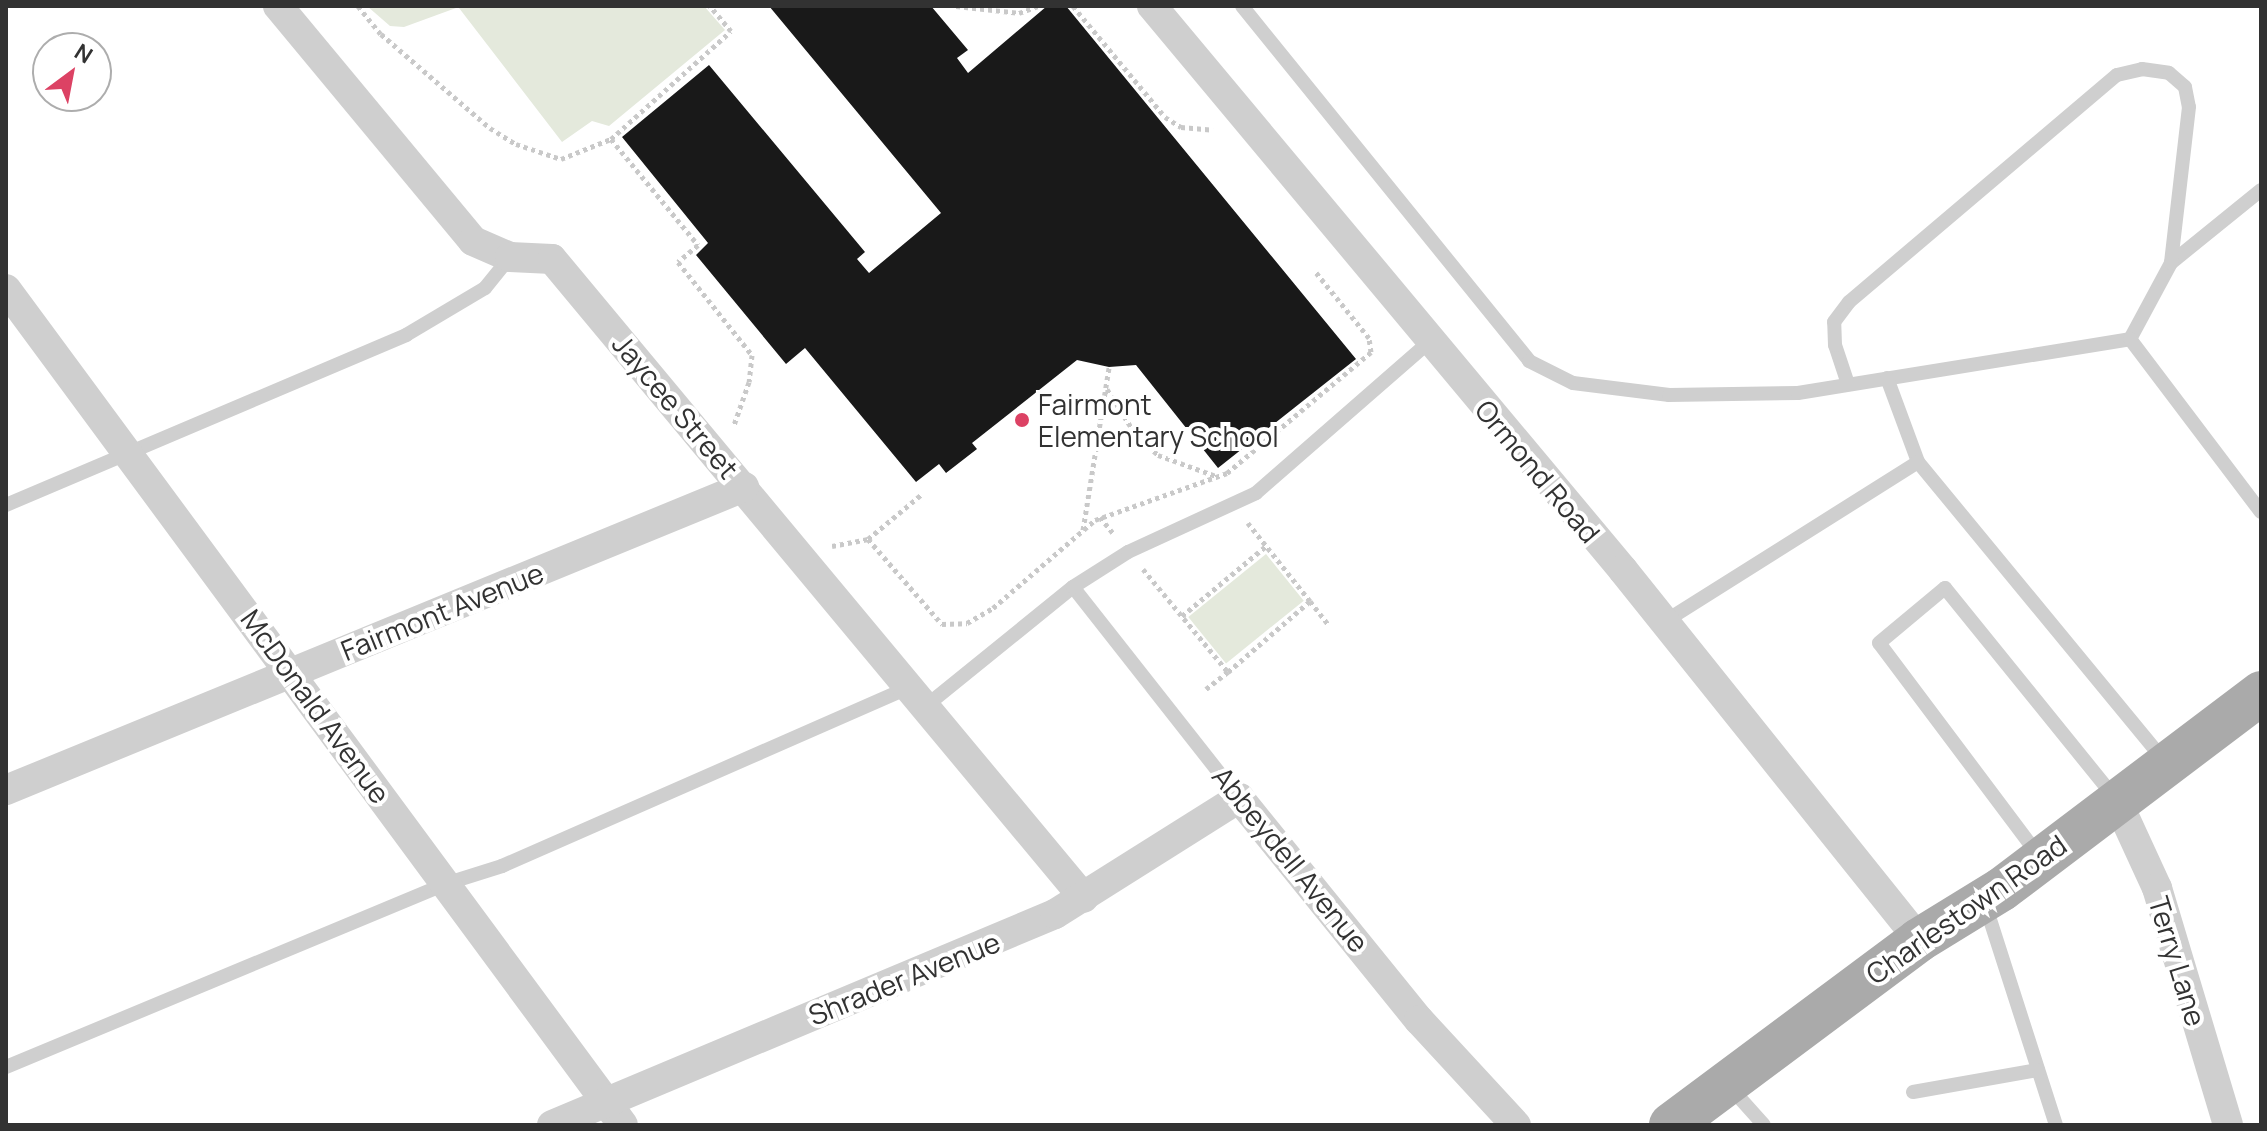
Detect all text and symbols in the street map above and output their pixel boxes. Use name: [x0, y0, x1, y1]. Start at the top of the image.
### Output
north arrow: [32, 32, 112, 112]
text: N: [69, 36, 98, 70]
street label: Jaycee Street: [606, 327, 746, 485]
place label: Fairmont Elementary School: [1038, 387, 1279, 453]
street label: Ormond Road: [1469, 393, 1607, 549]
marker: Fairmont Elementary School: [1013, 411, 1031, 429]
street label: Fairmont Avenue: [336, 555, 548, 667]
street label: McDonald Avenue: [234, 603, 398, 809]
street label: Abbeydell Avenue: [1206, 760, 1376, 958]
street label: Charlestown Road: [1859, 827, 2073, 991]
street label: Terry Lane: [2142, 892, 2214, 1030]
street label: Shrader Avenue: [803, 924, 1005, 1032]

